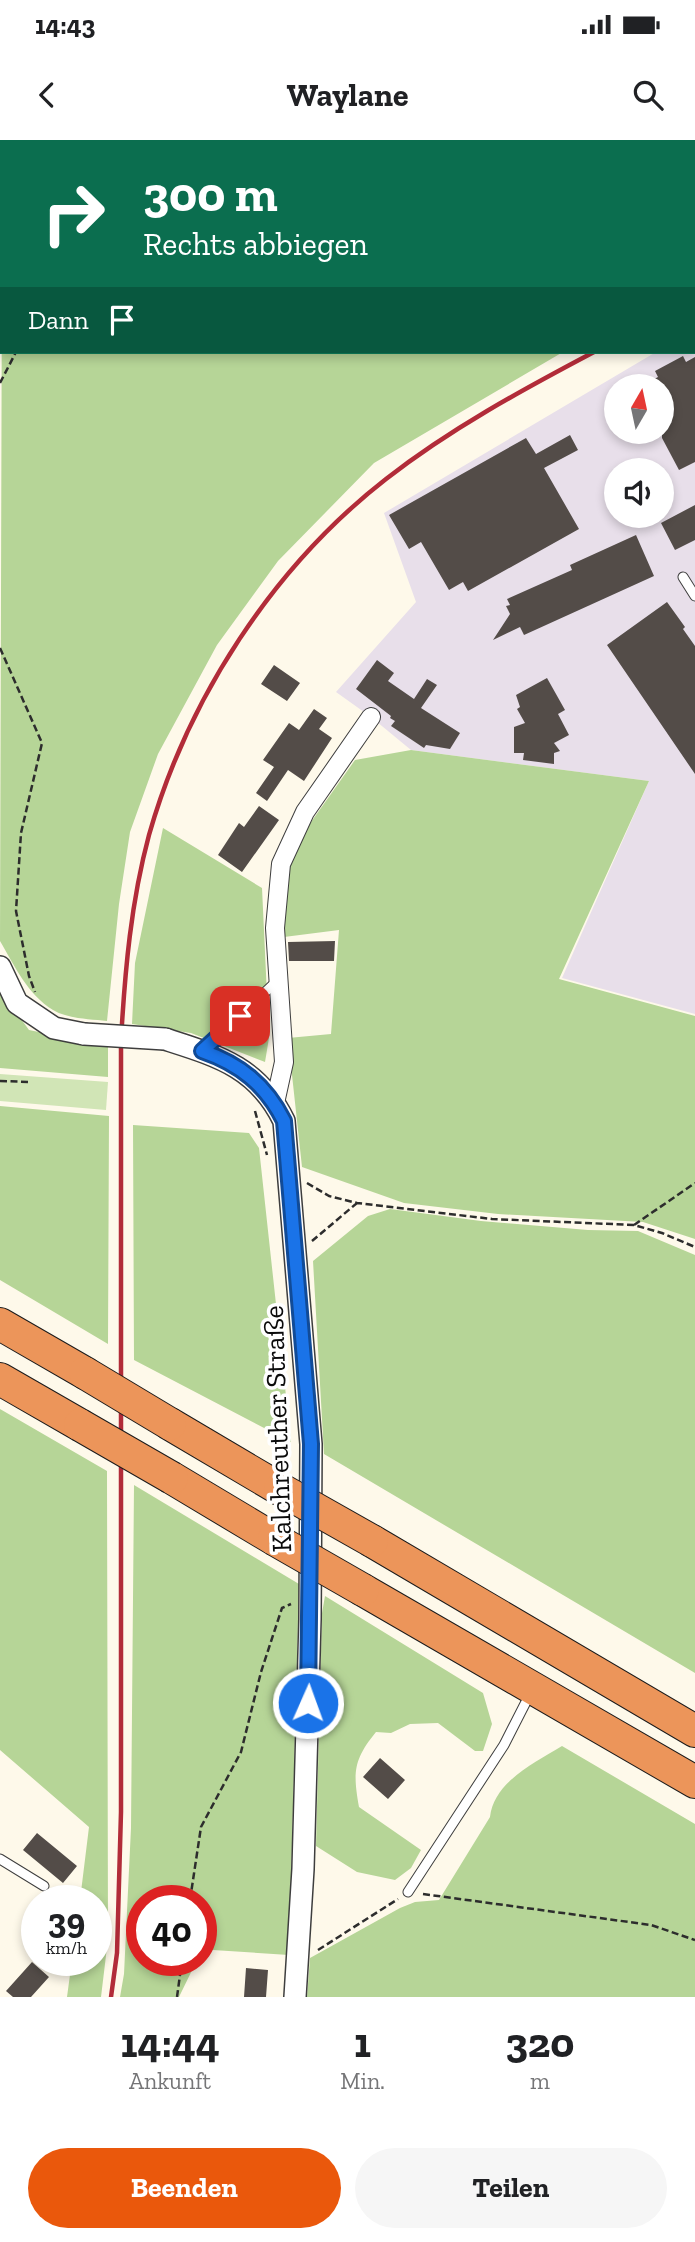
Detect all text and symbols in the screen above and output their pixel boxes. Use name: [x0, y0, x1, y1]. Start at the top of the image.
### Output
text: 14:43: [35, 9, 95, 41]
icon: back: [28, 76, 66, 114]
text: Waylane: [287, 76, 408, 114]
icon: search: [629, 76, 667, 114]
text: 300 m: [143, 165, 278, 224]
icon: right: [28, 168, 119, 259]
text: Rechts abbiegen: [143, 225, 368, 263]
icon: arrive: [103, 301, 141, 339]
text: Dann: [28, 304, 89, 336]
north arrow: [604, 374, 674, 444]
map controls: [604, 374, 674, 528]
button: sound: [604, 458, 674, 528]
pin: [210, 986, 270, 1046]
icon: arrive: [221, 997, 259, 1035]
street label: Kalchreuther Straße: [257, 1305, 298, 1553]
position arrow: [271, 1666, 345, 1740]
speed limit sign: 40: [126, 1885, 217, 1976]
text: 39: [48, 1900, 85, 1942]
text: km/h: [46, 1937, 87, 1959]
text: 14:44: [120, 2017, 220, 2068]
text: 1: [354, 2017, 371, 2068]
text: 320: [505, 2017, 575, 2068]
text: Ankunft: [129, 2067, 211, 2095]
text: Min.: [340, 2067, 385, 2095]
text: m: [530, 2067, 550, 2095]
button: Beenden: [28, 2148, 341, 2228]
button: Teilen: [355, 2148, 667, 2228]

